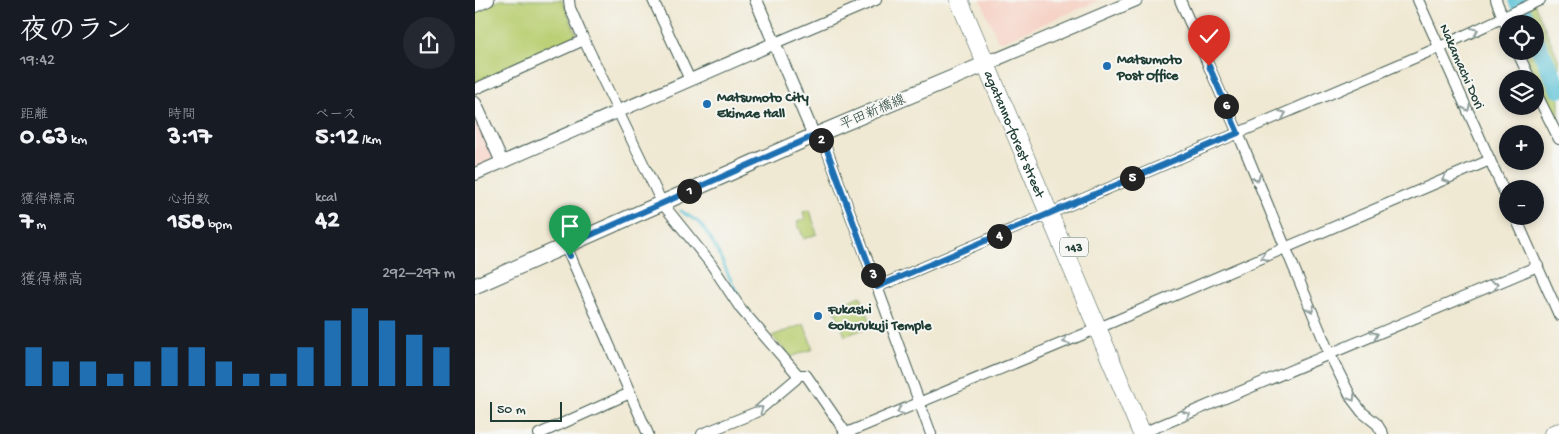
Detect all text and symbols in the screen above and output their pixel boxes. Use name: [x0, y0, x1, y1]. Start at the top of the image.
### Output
pin: [1188, 15, 1230, 66]
map controls: [1499, 15, 1544, 225]
button: locate: [1499, 15, 1544, 60]
text: 夜のラン: [20, 16, 132, 49]
button: share: [403, 17, 455, 69]
icon: check: [1195, 22, 1223, 50]
street label: Nakamachi Dori: [1434, 22, 1487, 112]
one-way arrow: [1469, 27, 1478, 37]
text: 19:42: [20, 52, 55, 71]
place label: Matsumoto Post Office: [1116, 52, 1183, 85]
marker: Matsumoto Post Office: [1101, 60, 1113, 72]
street label: agatanno-forest street: [979, 69, 1048, 202]
button: layers: [1499, 70, 1544, 115]
place label: Matsumoto City Ekimae Hall: [717, 90, 809, 123]
street label: 平田新橋線: [837, 92, 909, 135]
pin: 6: [1213, 94, 1239, 118]
marker: Matsumoto City Ekimae Hall: [701, 98, 713, 110]
text: 6: [1223, 98, 1230, 115]
one-way arrow: [1461, 103, 1472, 112]
text: 距離: [20, 107, 48, 124]
text: 時間: [168, 107, 196, 124]
text: ペース: [315, 107, 357, 124]
one-way arrow: [1278, 109, 1287, 120]
text: 0.63: [20, 124, 68, 153]
text: 3:17: [168, 124, 212, 153]
text: 5:12: [315, 124, 359, 153]
button: +: [1499, 125, 1544, 170]
pin: 2: [809, 128, 833, 152]
text: km: [68, 132, 87, 149]
text: /km: [359, 132, 382, 149]
text: 2: [818, 132, 825, 149]
pin: 5: [1119, 166, 1145, 190]
text: 5: [1129, 170, 1136, 187]
one-way arrow: [1441, 172, 1450, 183]
one-way arrow: [1250, 173, 1261, 182]
pin: 1: [677, 178, 701, 204]
button: −: [1499, 180, 1544, 225]
text: 1: [687, 183, 692, 200]
text: kcal: [315, 190, 337, 207]
text: 獲得標高: [20, 192, 76, 209]
text: 心拍数: [168, 192, 210, 209]
pin: [549, 205, 591, 256]
text: 42: [315, 207, 339, 236]
text: 7: [20, 209, 33, 238]
text: 158: [168, 209, 205, 238]
icon: arrive: [556, 212, 584, 240]
text: m: [33, 217, 46, 234]
text: bpm: [205, 217, 232, 234]
pin: 4: [987, 224, 1011, 248]
text: 4: [996, 228, 1003, 245]
road number: 143: [1060, 238, 1088, 256]
one-way arrow: [1260, 251, 1269, 261]
pin: 3: [861, 262, 885, 288]
text: 292–297 m: [382, 265, 455, 284]
text: 3: [870, 267, 877, 284]
text: 獲得標高: [20, 272, 84, 291]
one-way arrow: [1490, 280, 1499, 291]
place label: Fukashi Gokurukuji Temple: [827, 302, 932, 335]
one-way arrow: [1305, 304, 1315, 313]
marker: Fukashi Gokurukuji Temple: [812, 310, 824, 322]
one-way arrow: [1370, 331, 1379, 342]
one-way arrow: [1062, 335, 1071, 345]
one-way arrow: [1346, 392, 1356, 401]
scale bar: [490, 399, 563, 422]
text: 50 m: [497, 402, 526, 419]
one-way arrow: [896, 404, 905, 415]
one-way arrow: [754, 406, 764, 415]
one-way arrow: [1182, 410, 1191, 421]

